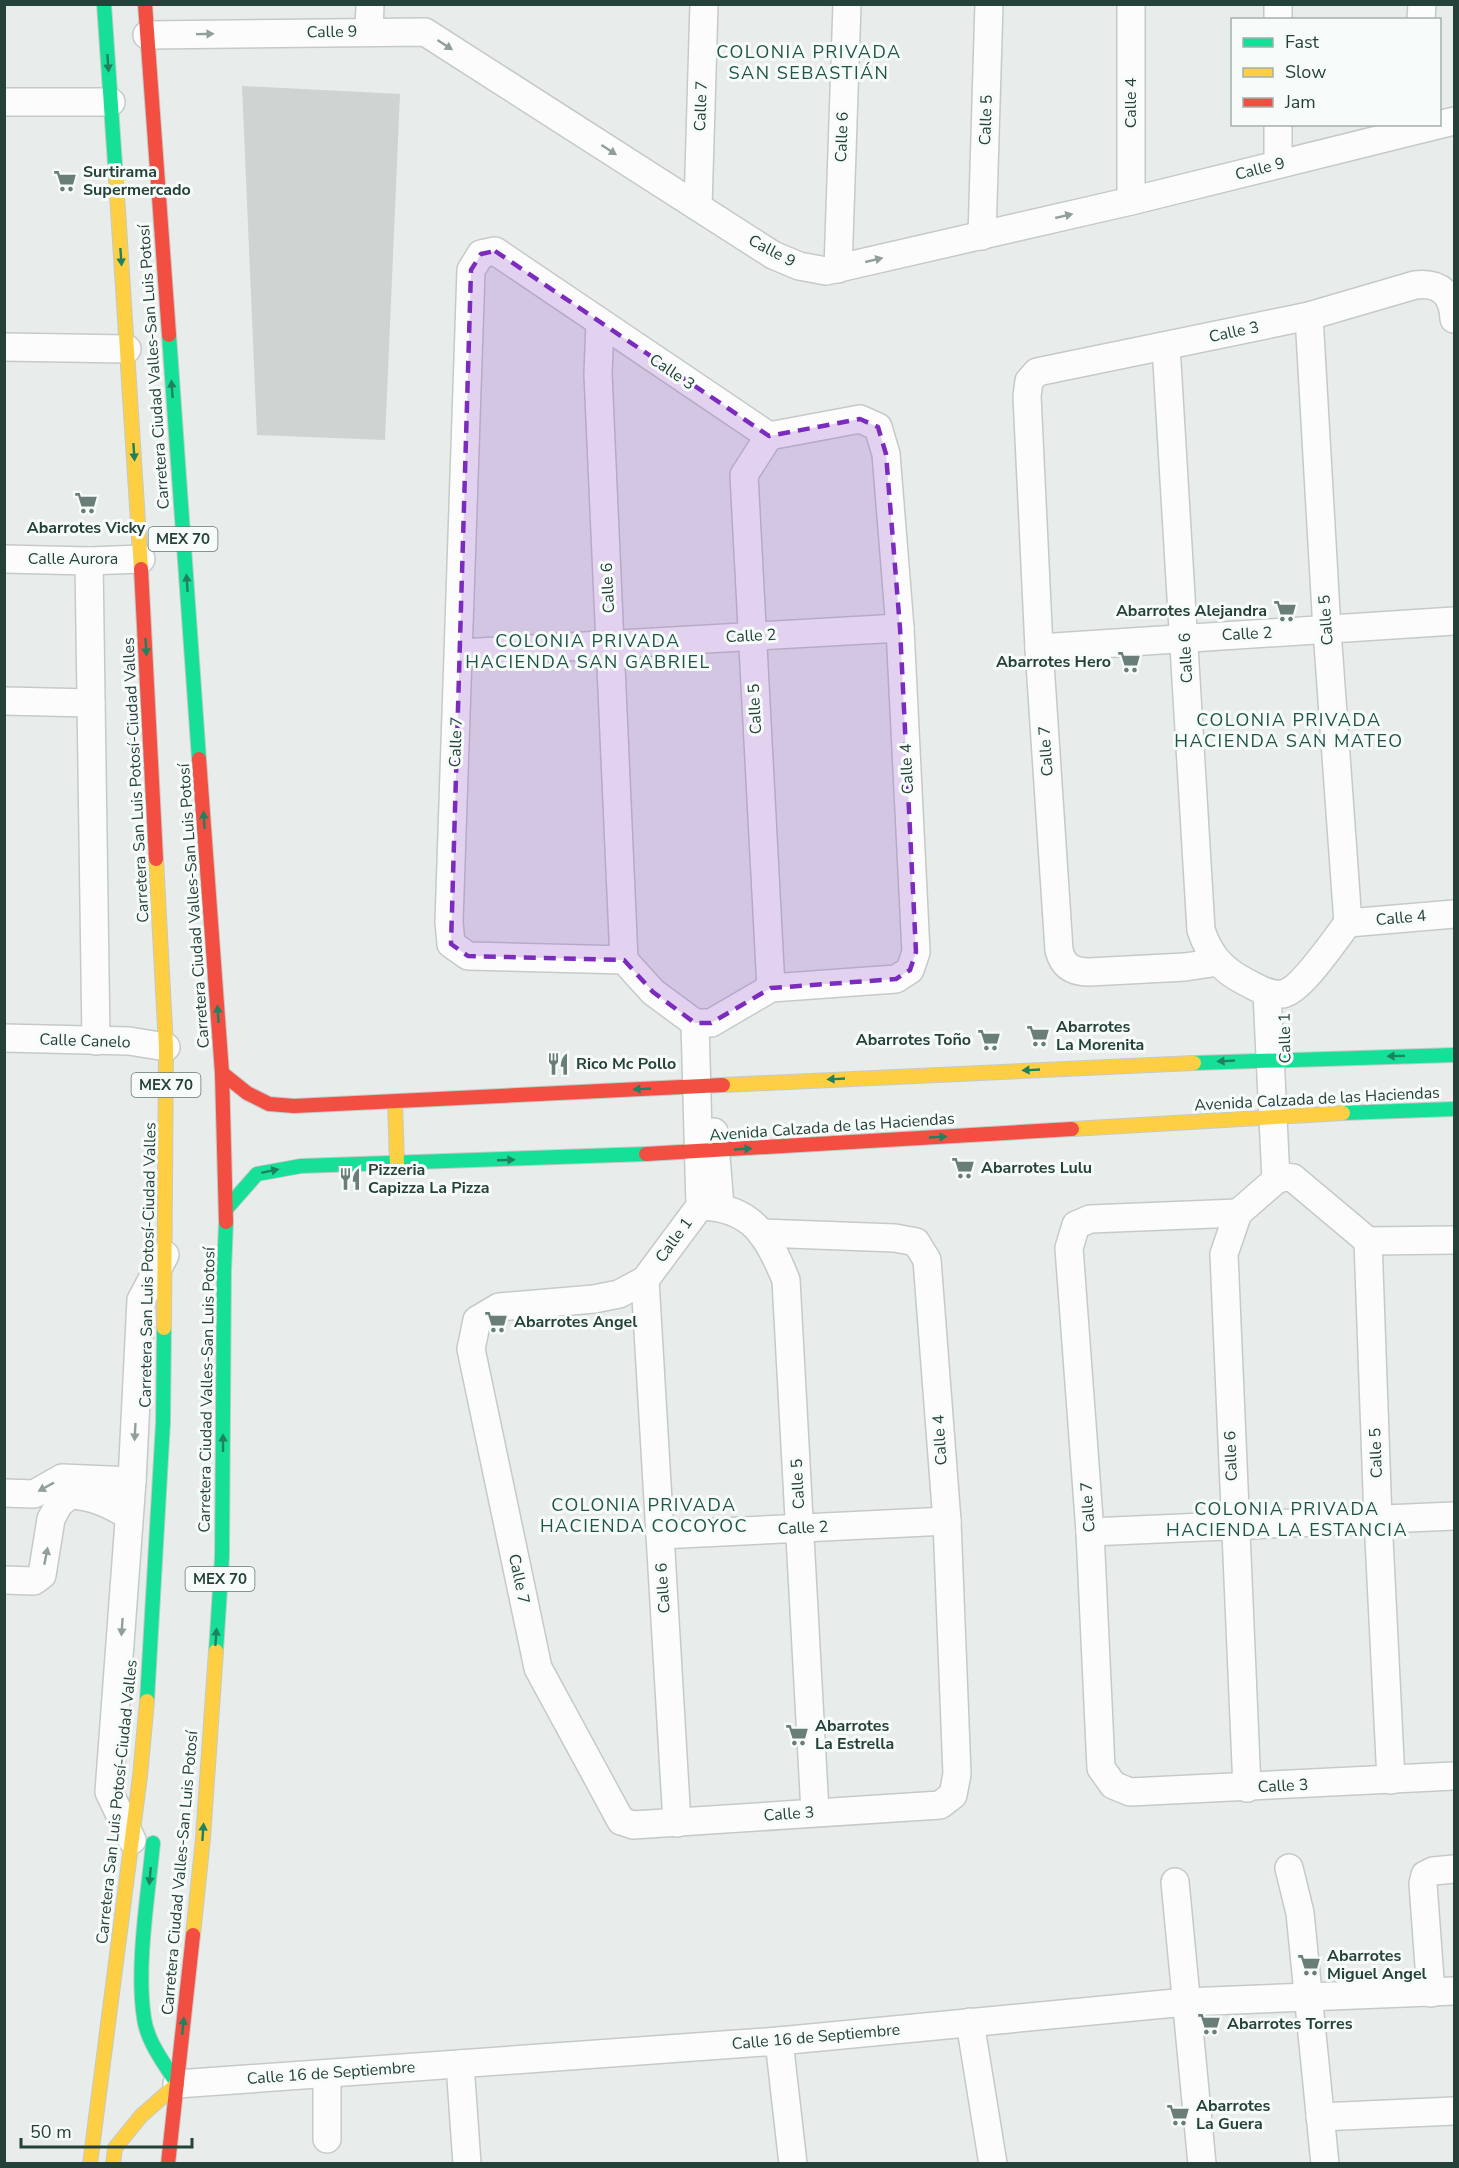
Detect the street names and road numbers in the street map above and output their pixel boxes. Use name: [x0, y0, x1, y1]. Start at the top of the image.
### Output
street label: Calle 9: [307, 21, 357, 43]
street label: Calle 4: [1120, 77, 1142, 128]
street label: Calle 7: [689, 80, 713, 132]
street label: Calle 5: [974, 94, 998, 146]
street label: Calle 6: [830, 111, 854, 163]
street label: Calle 9: [1233, 152, 1287, 186]
street label: Carretera Ciudad Valles-San Luis Potosí: [133, 223, 175, 510]
street label: Calle 9: [744, 229, 800, 273]
street label: Calle 3: [1207, 316, 1261, 348]
street label: Calle 3: [645, 349, 699, 395]
road number: MEX 70: [148, 527, 218, 551]
street label: Calle Aurora: [28, 548, 118, 570]
street label: Calle 6: [596, 562, 620, 614]
street label: Calle 5: [1313, 594, 1339, 646]
street label: Calle 2: [1221, 622, 1273, 646]
street label: Calle 2: [725, 624, 777, 648]
street label: Calle 6: [1174, 632, 1198, 684]
street label: Carretera San Luis Potosí-Ciudad Valles: [118, 637, 154, 923]
street label: Calle 5: [743, 683, 767, 735]
street label: Calle 7: [444, 716, 468, 768]
street label: Calle 7: [1033, 725, 1059, 777]
street label: Calle 4: [895, 743, 919, 795]
street label: Carretera Ciudad Valles-San Luis Potosí: [173, 762, 215, 1049]
street label: Calle 4: [1375, 905, 1428, 931]
street label: Calle 1: [1274, 1013, 1296, 1063]
street label: Calle Canelo: [39, 1028, 131, 1054]
road number: MEX 70: [132, 1073, 201, 1097]
street label: Avenida Calzada de las Haciendas: [1194, 1082, 1440, 1116]
street label: Avenida Calzada de las Haciendas: [709, 1107, 955, 1147]
street label: Carretera San Luis Potosí-Ciudad Valles: [135, 1122, 161, 1408]
street label: Calle 1: [650, 1213, 698, 1267]
street label: Carretera Ciudad Valles-San Luis Potosí: [194, 1246, 221, 1533]
street label: Calle 4: [927, 1414, 953, 1466]
street label: Calle 5: [1364, 1427, 1388, 1479]
street label: Calle 6: [1219, 1430, 1243, 1482]
street label: Calle 5: [786, 1458, 810, 1510]
street label: Calle 7: [1075, 1481, 1101, 1533]
street label: Calle 2: [777, 1516, 829, 1540]
street label: Calle 7: [503, 1552, 535, 1606]
street label: Calle 6: [650, 1562, 676, 1614]
road number: MEX 70: [186, 1567, 254, 1591]
street label: Carretera San Luis Potosí-Ciudad Valles: [91, 1659, 143, 1945]
street label: Carretera Ciudad Valles-San Luis Potosí: [157, 1729, 204, 2016]
street label: Calle 3: [1257, 1774, 1309, 1798]
street label: Calle 3: [763, 1801, 815, 1827]
street label: Calle 16 de Septiembre: [731, 2019, 901, 2055]
street label: Calle 16 de Septiembre: [246, 2056, 416, 2090]

